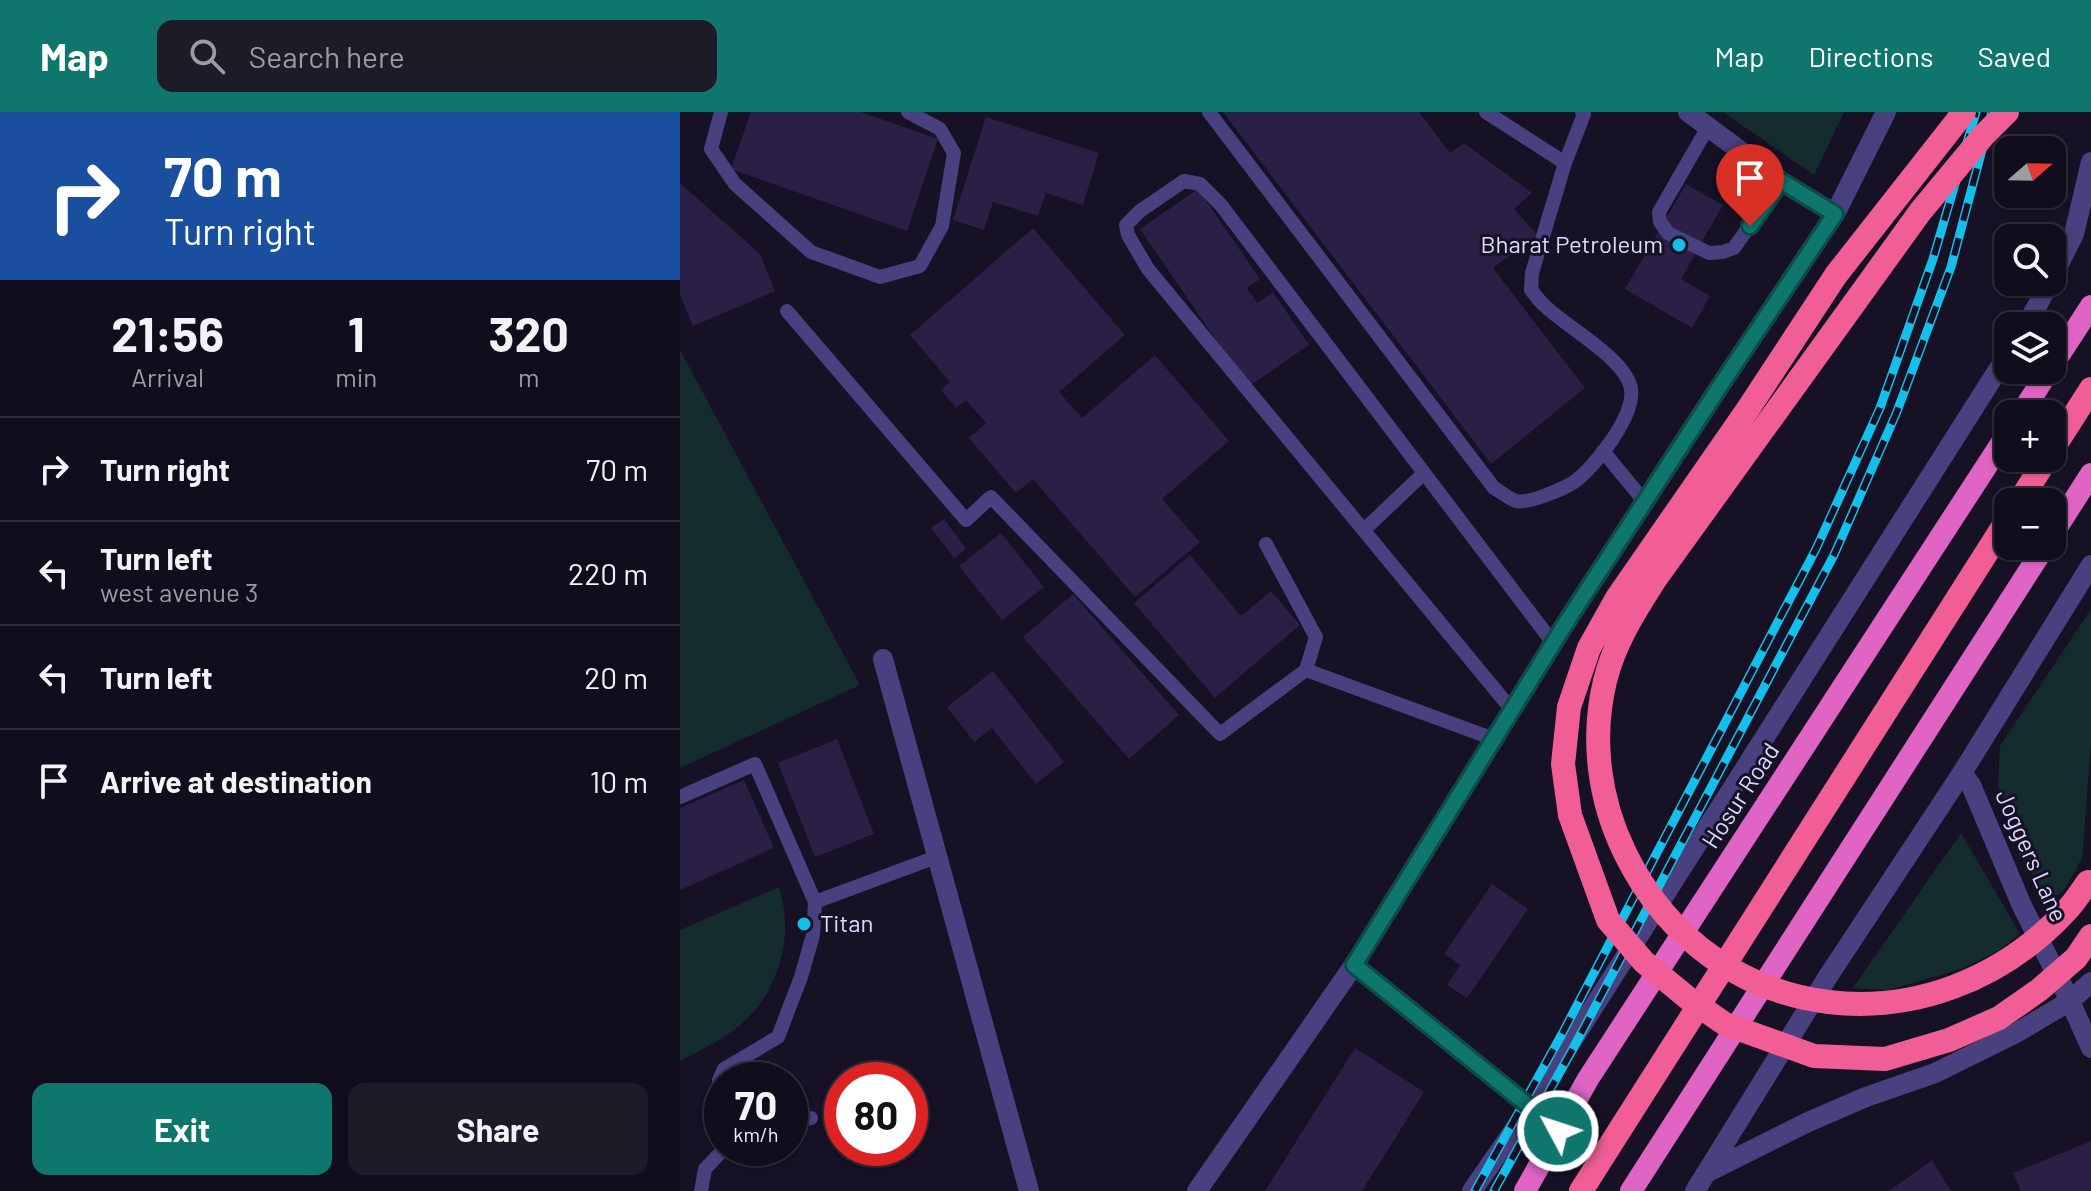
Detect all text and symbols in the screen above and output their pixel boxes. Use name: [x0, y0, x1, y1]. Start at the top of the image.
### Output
search box: [157, 20, 717, 92]
text: Map: [40, 33, 109, 79]
icon: search: [185, 34, 229, 78]
text: Search here: [249, 38, 405, 74]
text: Map: [1715, 39, 1764, 73]
text: Directions: [1808, 39, 1934, 73]
text: Saved: [1978, 39, 2051, 73]
north arrow: [1994, 136, 2066, 208]
map controls: [1994, 136, 2066, 560]
text: 70 m: [164, 141, 282, 208]
icon: right: [32, 144, 136, 248]
pin: [1716, 144, 1784, 226]
icon: arrive: [1728, 156, 1772, 200]
text: Turn right: [164, 209, 316, 252]
button: search: [1994, 224, 2066, 296]
place label: Bharat Petroleum: [1481, 229, 1663, 258]
marker: Bharat Petroleum: [1670, 236, 1688, 254]
text: 21:56: [111, 304, 224, 362]
text: 1: [348, 304, 365, 362]
text: 320: [489, 304, 569, 362]
button: layers: [1994, 312, 2066, 384]
text: Arrival: [131, 361, 204, 392]
text: min: [335, 361, 377, 392]
text: m: [518, 361, 539, 392]
button: +: [1994, 400, 2066, 472]
icon: right: [32, 447, 76, 491]
text: Turn right: [100, 451, 230, 487]
text: 70 m: [586, 451, 648, 487]
button: −: [1994, 488, 2066, 560]
text: Turn left: [100, 540, 213, 576]
icon: left: [32, 551, 76, 595]
text: 220 m: [568, 555, 648, 591]
text: west avenue 3: [100, 576, 258, 607]
icon: left: [32, 655, 76, 699]
text: Turn left: [100, 659, 213, 695]
text: 20 m: [584, 659, 648, 695]
street label: Hosur Road: [1695, 737, 1785, 853]
icon: arrive: [32, 759, 76, 803]
text: Arrive at destination: [100, 763, 372, 799]
text: 10 m: [590, 763, 648, 799]
street label: Joggers Lane: [1990, 785, 2074, 926]
place label: Titan: [820, 908, 873, 937]
marker: Titan: [795, 915, 813, 933]
speed limit sign: 80: [824, 1062, 928, 1166]
text: 70: [735, 1080, 777, 1128]
button: Exit: [32, 1083, 332, 1175]
button: Share: [348, 1083, 648, 1175]
position arrow: [1516, 1089, 1600, 1173]
text: km/h: [733, 1122, 779, 1146]

